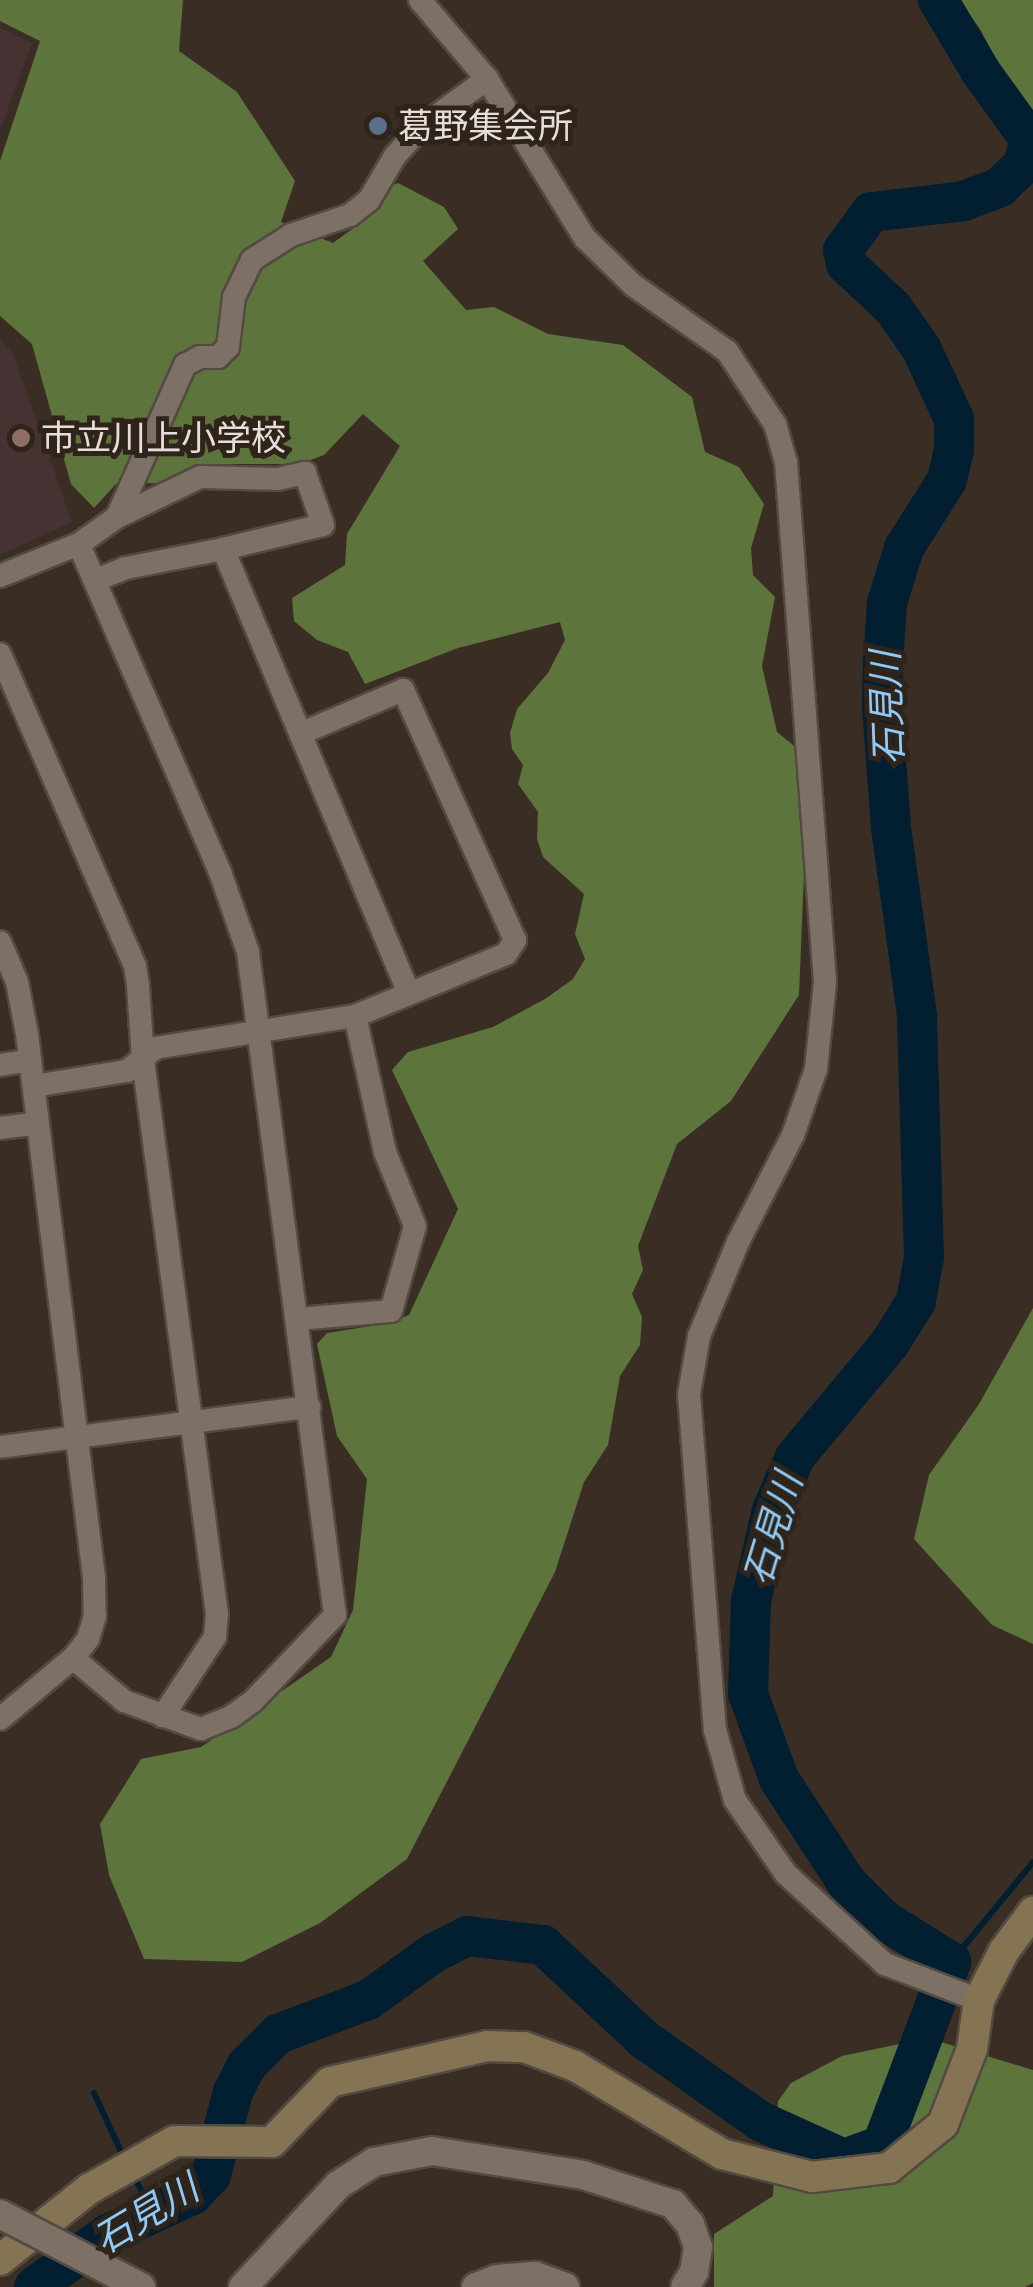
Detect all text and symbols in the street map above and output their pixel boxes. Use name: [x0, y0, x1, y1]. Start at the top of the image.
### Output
place label: 葛野集会所: [398, 105, 573, 147]
marker: 葛野集会所: [367, 115, 389, 137]
place label: 市立川上小学校: [41, 417, 286, 459]
marker: 市立川上小学校: [10, 427, 32, 449]
water label: 石見川: [862, 650, 912, 766]
water label: 石見川: [735, 1468, 811, 1590]
water label: 石見川: [85, 2165, 207, 2263]

